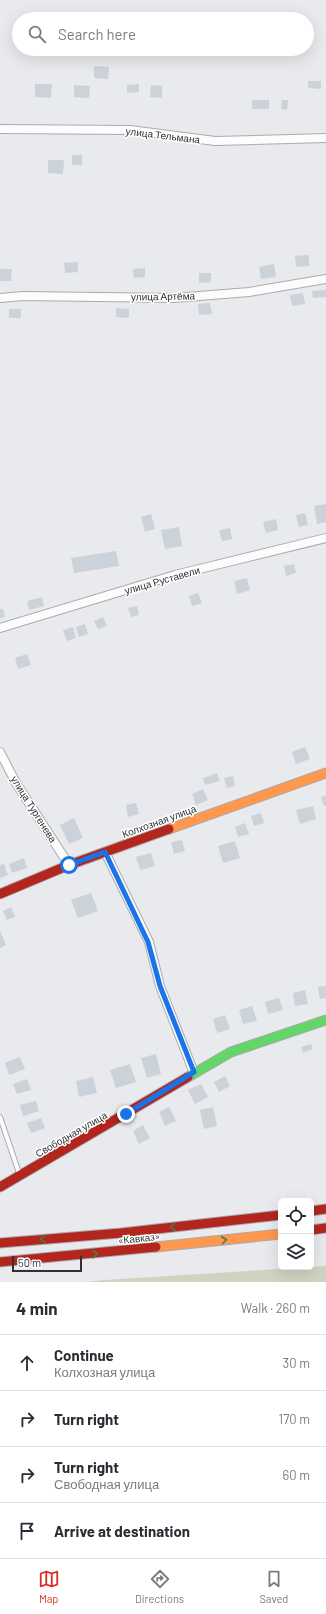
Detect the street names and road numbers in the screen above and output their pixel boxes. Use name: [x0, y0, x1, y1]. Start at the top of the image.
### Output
street label: улица Тельмана: [125, 124, 201, 146]
street label: улица Артёма: [131, 289, 196, 303]
street label: улица Руставели: [123, 563, 201, 597]
street label: улица Тургенева: [9, 773, 60, 845]
street label: Колхозная улица: [120, 802, 198, 840]
street label: Свободная улица: [33, 1108, 109, 1159]
street label: «Кавказ»: [117, 1230, 161, 1246]

